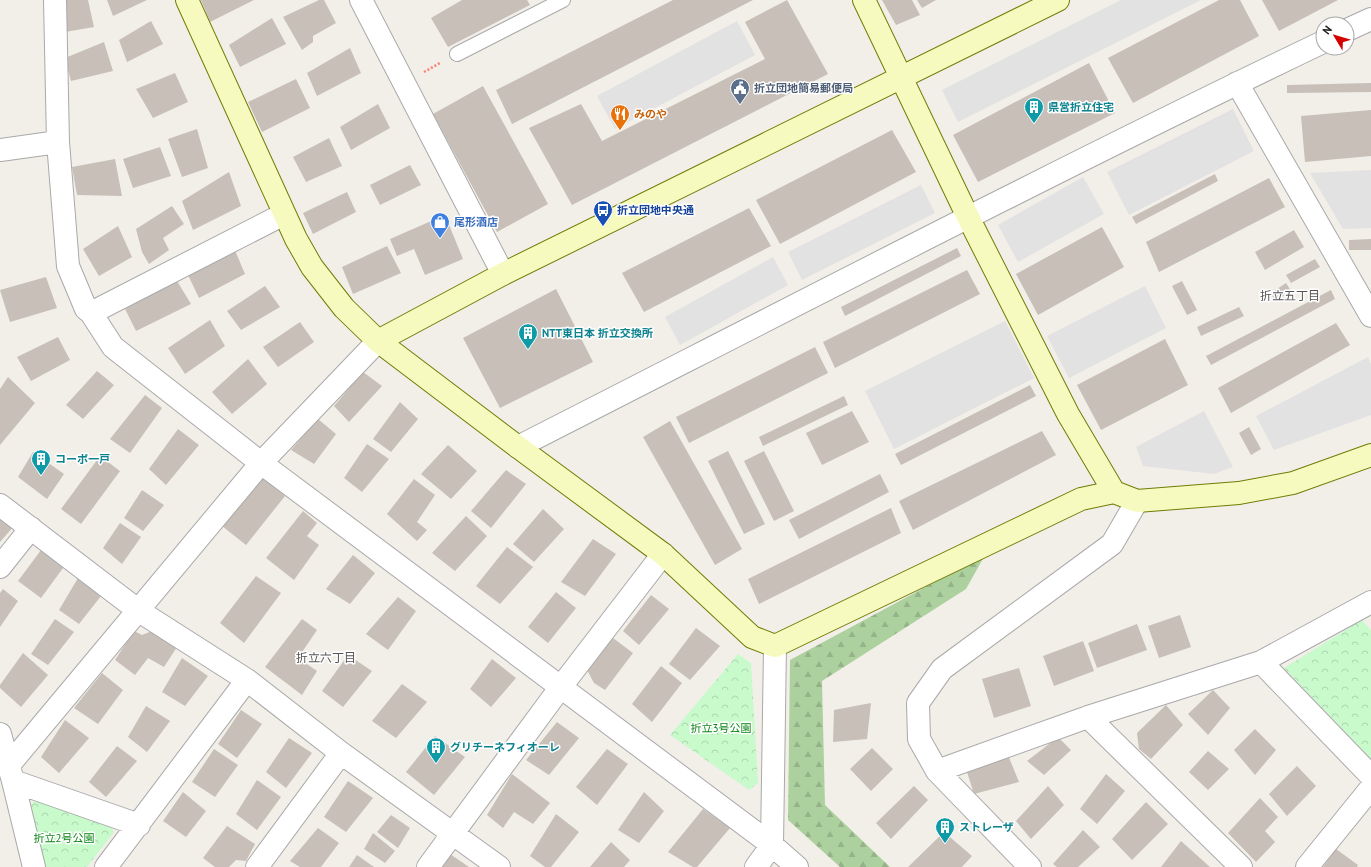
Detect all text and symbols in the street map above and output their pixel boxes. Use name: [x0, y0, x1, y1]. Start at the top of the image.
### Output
north arrow: [1315, 16, 1355, 56]
text: N: [1319, 23, 1335, 37]
public building icon: 折立団地簡易郵便局: [729, 77, 751, 105]
place label: 折立団地簡易郵便局: [754, 81, 853, 95]
building icon: 県営折立住宅: [1023, 96, 1045, 124]
place label: 県営折立住宅: [1048, 100, 1114, 114]
restaurant icon: みのや: [609, 103, 631, 131]
place label: みのや: [634, 107, 667, 121]
bus stop icon: 折立団地中央通: [592, 199, 614, 227]
place label: 折立団地中央通: [617, 203, 694, 217]
shop icon: 尾形酒店: [429, 211, 451, 239]
place label: 尾形酒店: [454, 215, 498, 229]
district label: 折立五丁目: [1260, 288, 1320, 303]
building icon: NTT東日本 折立交換所: [517, 322, 539, 350]
place label: NTT東日本 折立交換所: [542, 326, 653, 340]
building icon: コーポ一戸: [30, 448, 52, 476]
place label: コーポ一戸: [55, 452, 110, 466]
district label: 折立六丁目: [296, 650, 356, 665]
park label: 折立3号公園: [691, 721, 752, 735]
building icon: グリチーネフィオーレ: [425, 736, 447, 764]
place label: グリチーネフィオーレ: [450, 740, 560, 754]
building icon: ストレーザ: [934, 816, 956, 844]
place label: ストレーザ: [959, 820, 1014, 834]
park label: 折立2号公園: [34, 831, 95, 845]

